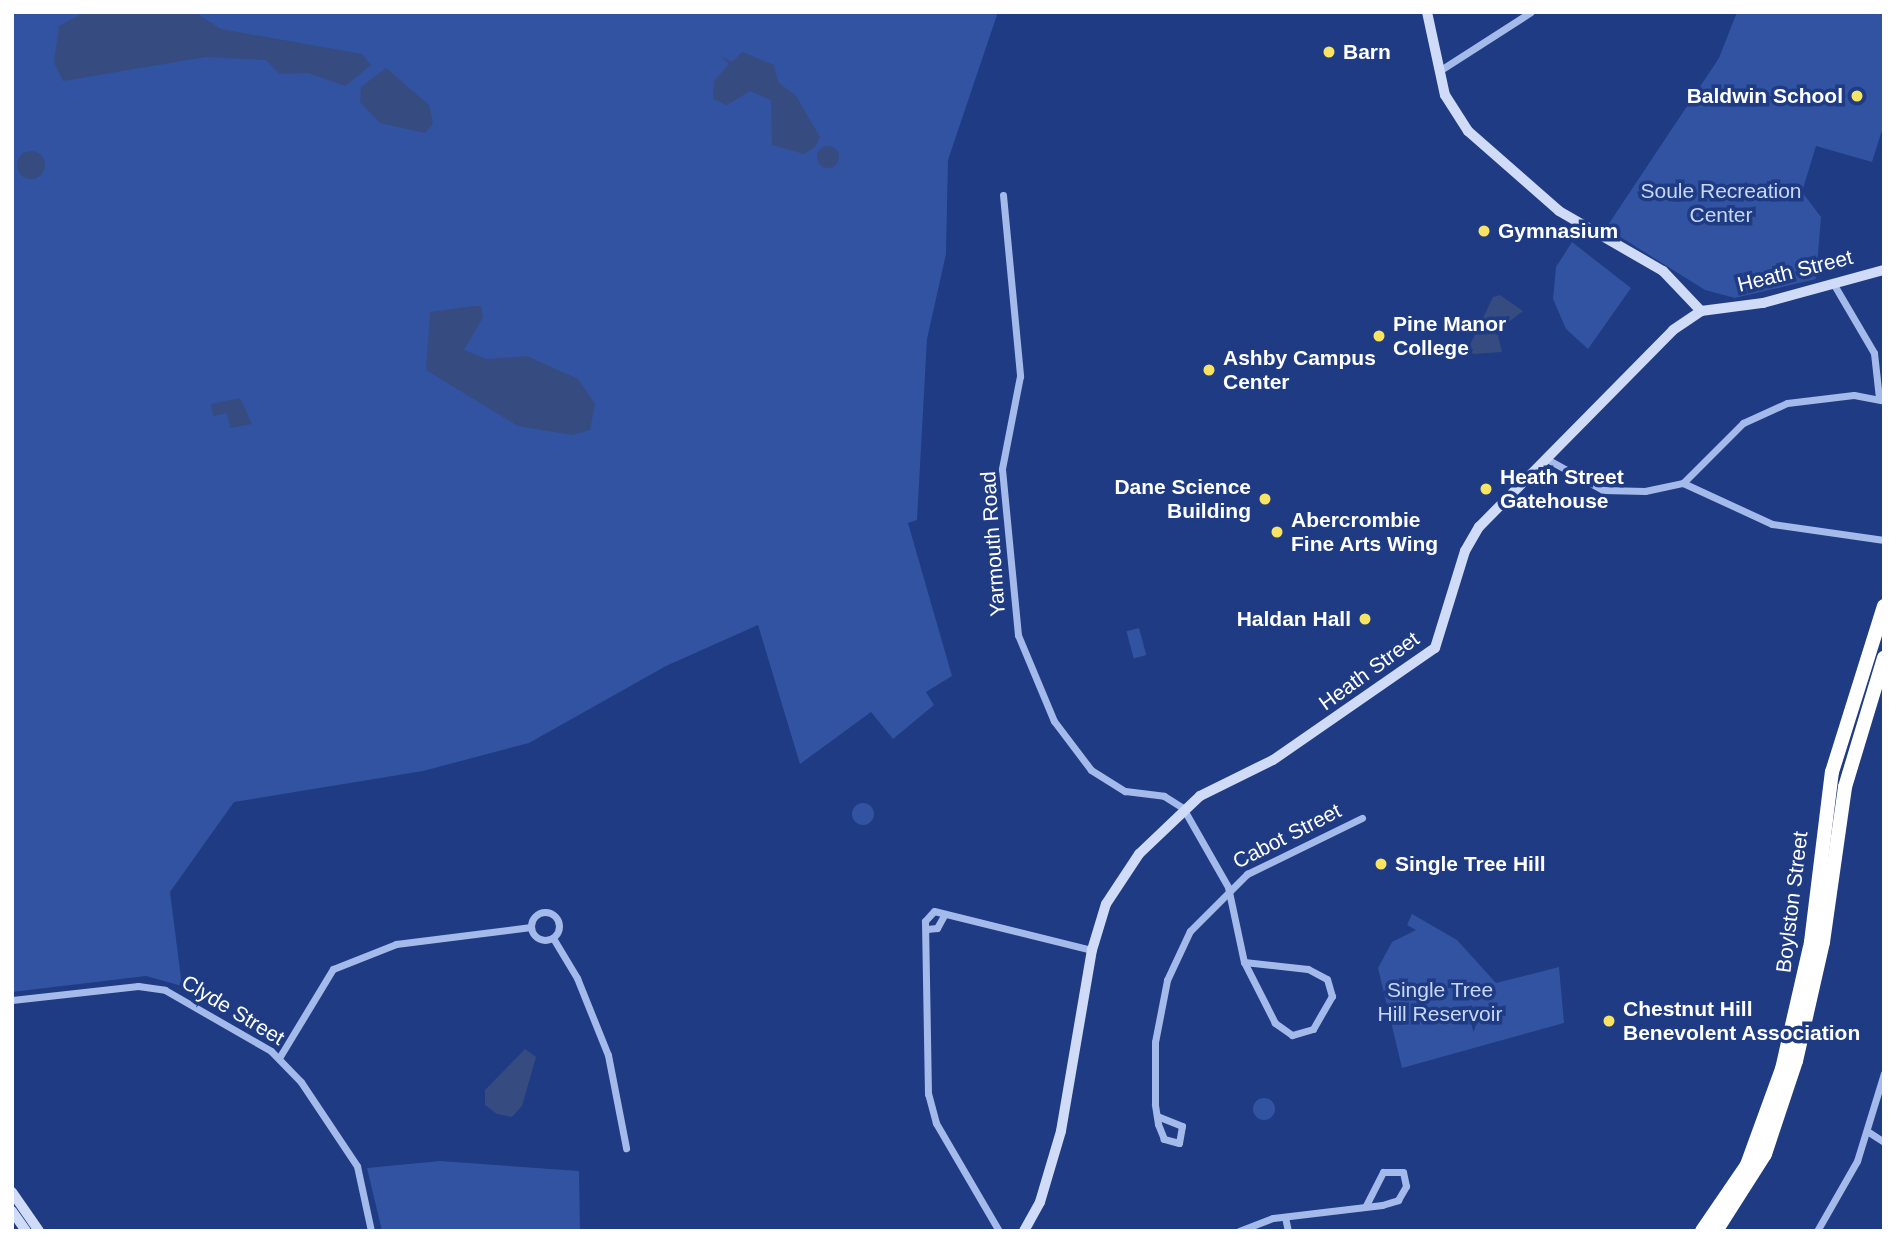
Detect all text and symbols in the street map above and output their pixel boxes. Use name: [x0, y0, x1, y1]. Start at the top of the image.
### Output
place label: Barn: [1343, 39, 1391, 65]
marker: Barn: [1321, 44, 1337, 60]
place label: Baldwin School: [1687, 83, 1843, 109]
marker: Baldwin School: [1849, 88, 1865, 104]
park label: Soule Recreation Center: [1640, 178, 1802, 228]
place label: Gymnasium: [1498, 218, 1618, 244]
marker: Gymnasium: [1476, 223, 1492, 239]
street label: Heath Street: [1735, 245, 1855, 297]
place label: Pine Manor College: [1393, 311, 1506, 361]
marker: Pine Manor College: [1371, 328, 1387, 344]
place label: Ashby Campus Center: [1223, 345, 1376, 395]
marker: Ashby Campus Center: [1201, 362, 1217, 378]
place label: Heath Street Gatehouse: [1500, 464, 1624, 514]
street label: Yarmouth Road: [975, 471, 1011, 617]
place label: Dane Science Building: [1114, 474, 1251, 524]
marker: Heath Street Gatehouse: [1478, 481, 1494, 497]
marker: Dane Science Building: [1257, 491, 1273, 507]
place label: Abercrombie Fine Arts Wing: [1291, 507, 1439, 557]
marker: Abercrombie Fine Arts Wing: [1269, 524, 1285, 540]
place label: Haldan Hall: [1237, 606, 1351, 632]
marker: Haldan Hall: [1357, 611, 1373, 627]
street label: Heath Street: [1314, 626, 1424, 716]
street label: Cabot Street: [1229, 798, 1345, 874]
street label: Boylston Street: [1771, 830, 1813, 974]
place label: Single Tree Hill: [1395, 851, 1546, 877]
marker: Single Tree Hill: [1373, 856, 1389, 872]
street label: Clyde Street: [177, 969, 289, 1051]
park label: Single Tree Hill Reservoir: [1378, 977, 1502, 1027]
place label: Chestnut Hill Benevolent Association: [1623, 996, 1861, 1046]
marker: Chestnut Hill Benevolent Association: [1601, 1013, 1617, 1029]

